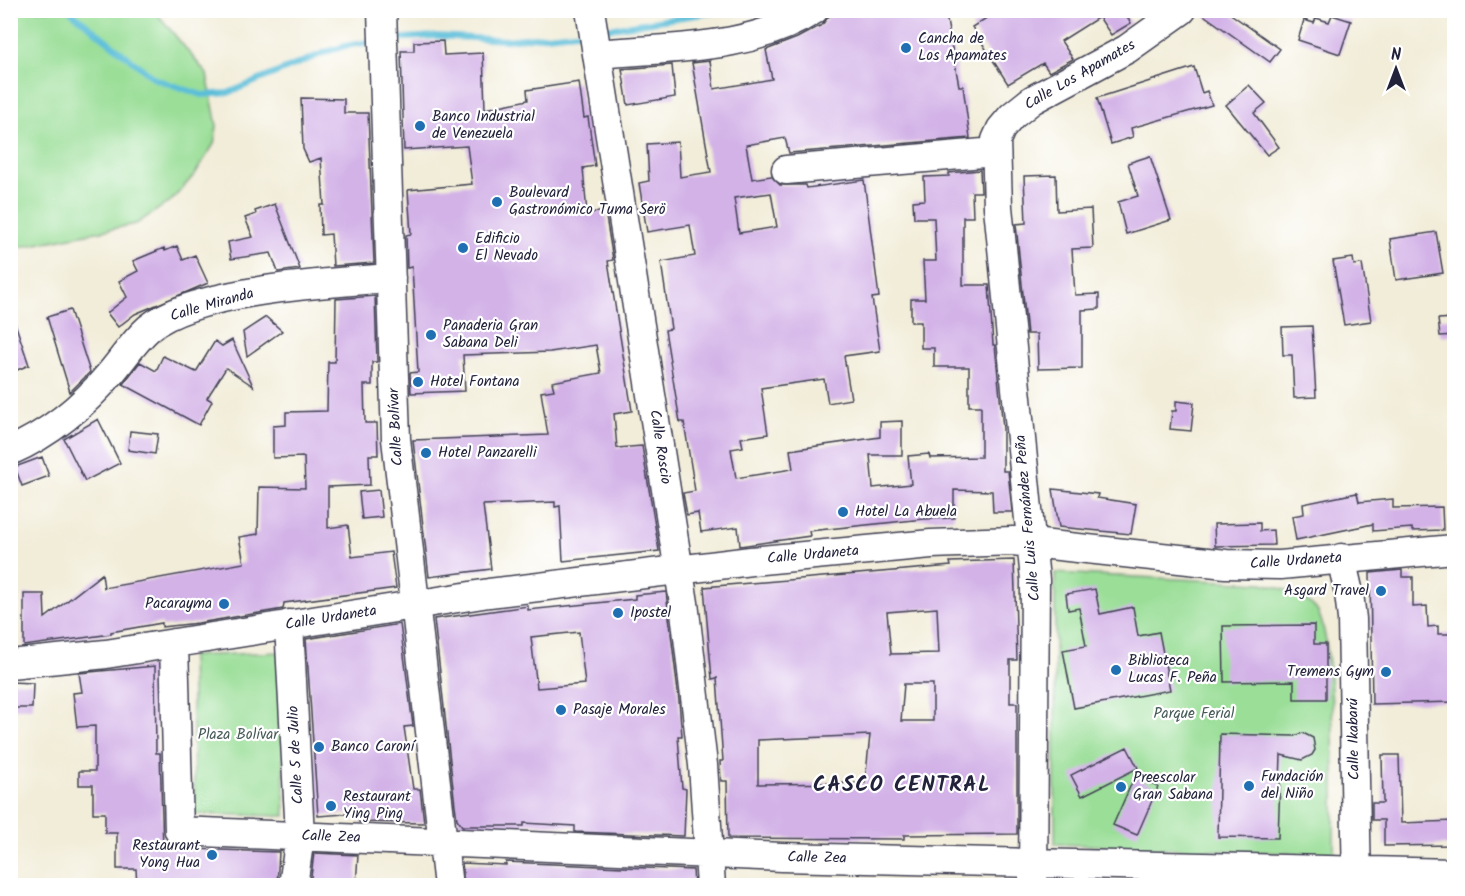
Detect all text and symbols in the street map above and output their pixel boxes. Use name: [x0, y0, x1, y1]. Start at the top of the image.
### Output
place label: Cancha de Los Apamates: [918, 27, 1007, 68]
street label: Calle Los Apamates: [1020, 33, 1141, 117]
north arrow: [1366, 39, 1426, 99]
marker: Cancha de Los Apamates: [899, 41, 913, 55]
text: N: [1391, 43, 1401, 68]
place label: Banco Industrial de Venezuela: [432, 105, 535, 146]
marker: Banco Industrial de Venezuela: [413, 119, 427, 133]
place label: Boulevard Gastronómico Tuma Serö: [509, 181, 666, 222]
marker: Boulevard Gastronómico Tuma Serö: [490, 195, 504, 209]
place label: Edificio El Nevado: [475, 227, 538, 268]
marker: Edificio El Nevado: [456, 241, 470, 255]
street label: Calle Miranda: [167, 282, 257, 328]
place label: Panaderia Gran Sabana Deli: [443, 314, 538, 355]
marker: Panaderia Gran Sabana Deli: [424, 328, 438, 342]
place label: Hotel Fontana: [430, 370, 520, 394]
marker: Hotel Fontana: [411, 375, 425, 389]
street label: Calle Bolívar: [382, 386, 410, 467]
street label: Calle Roscio: [642, 408, 678, 486]
street label: Calle Luis Fernández Peña: [1009, 434, 1047, 602]
place label: Hotel Panzarelli: [438, 441, 538, 465]
marker: Hotel Panzarelli: [419, 446, 433, 460]
place label: Hotel La Abuela: [855, 500, 957, 524]
marker: Hotel La Abuela: [836, 505, 850, 519]
street label: Calle Urdaneta: [766, 539, 860, 571]
street label: Calle Urdaneta: [1249, 546, 1343, 576]
place label: Asgard Travel: [1284, 579, 1369, 603]
marker: Asgard Travel: [1374, 584, 1388, 598]
place label: Pacarayma: [145, 592, 212, 616]
marker: Pacarayma: [217, 597, 231, 611]
street label: Calle Urdaneta: [284, 599, 378, 637]
place label: Ipostel: [630, 601, 672, 625]
marker: Ipostel: [611, 606, 625, 620]
place label: Biblioteca Lucas F. Peña: [1128, 649, 1217, 690]
place label: Tremens Gym: [1287, 660, 1374, 684]
marker: Biblioteca Lucas F. Peña: [1109, 663, 1123, 677]
marker: Tremens Gym: [1379, 665, 1393, 679]
street label: Calle Ikabarú: [1341, 697, 1367, 780]
place label: Pasaje Morales: [573, 698, 666, 722]
park label: Parque Ferial: [1153, 702, 1235, 726]
marker: Pasaje Morales: [554, 703, 568, 717]
street label: Calle 5 de Julio: [281, 705, 311, 805]
park label: Plaza Bolívar: [198, 723, 279, 747]
place label: Banco Caroní: [331, 735, 417, 759]
marker: Banco Caroní: [312, 740, 326, 754]
place label: Fundación del Niño: [1261, 765, 1324, 806]
place label: Preescolar Gran Sabana: [1133, 766, 1213, 807]
district label: CASCO CENTRAL: [813, 769, 991, 802]
marker: Fundación del Niño: [1242, 779, 1256, 793]
marker: Preescolar Gran Sabana: [1114, 780, 1128, 794]
place label: Restaurant Ying Ping: [343, 785, 411, 826]
marker: Restaurant Ying Ping: [324, 799, 338, 813]
street label: Calle Zea: [301, 824, 361, 850]
place label: Restaurant Yong Hua: [132, 834, 200, 875]
street label: Calle Zea: [787, 845, 847, 871]
marker: Restaurant Yong Hua: [205, 848, 219, 862]

